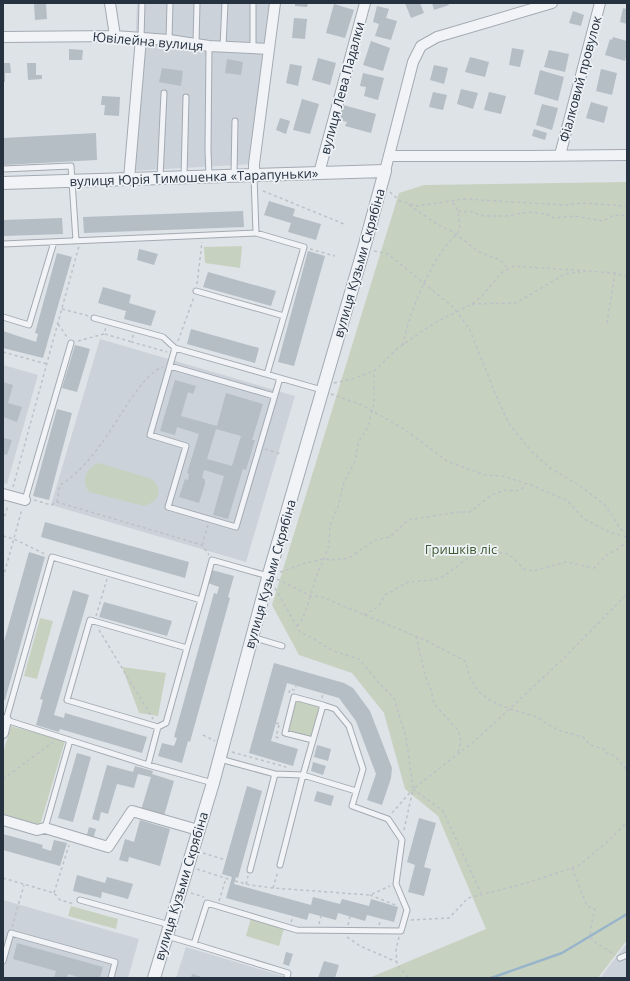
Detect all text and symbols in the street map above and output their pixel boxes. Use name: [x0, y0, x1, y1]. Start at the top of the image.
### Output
street label: Фіалковий провулок: [554, 14, 606, 144]
street label: вулиця Лева Падалки: [316, 20, 368, 156]
street label: Ювілейна вулиця: [92, 27, 204, 55]
street label: вулиця Юрія Тимошенка «Тарапуньки»: [69, 164, 319, 190]
street label: вулиця Кузьми Скрябіна: [329, 186, 389, 340]
street label: вулиця Кузьми Скрябіна: [240, 497, 300, 651]
park label: Гришків ліс: [425, 540, 497, 558]
street label: вулиця Кузьми Скрябіна: [150, 810, 212, 962]

